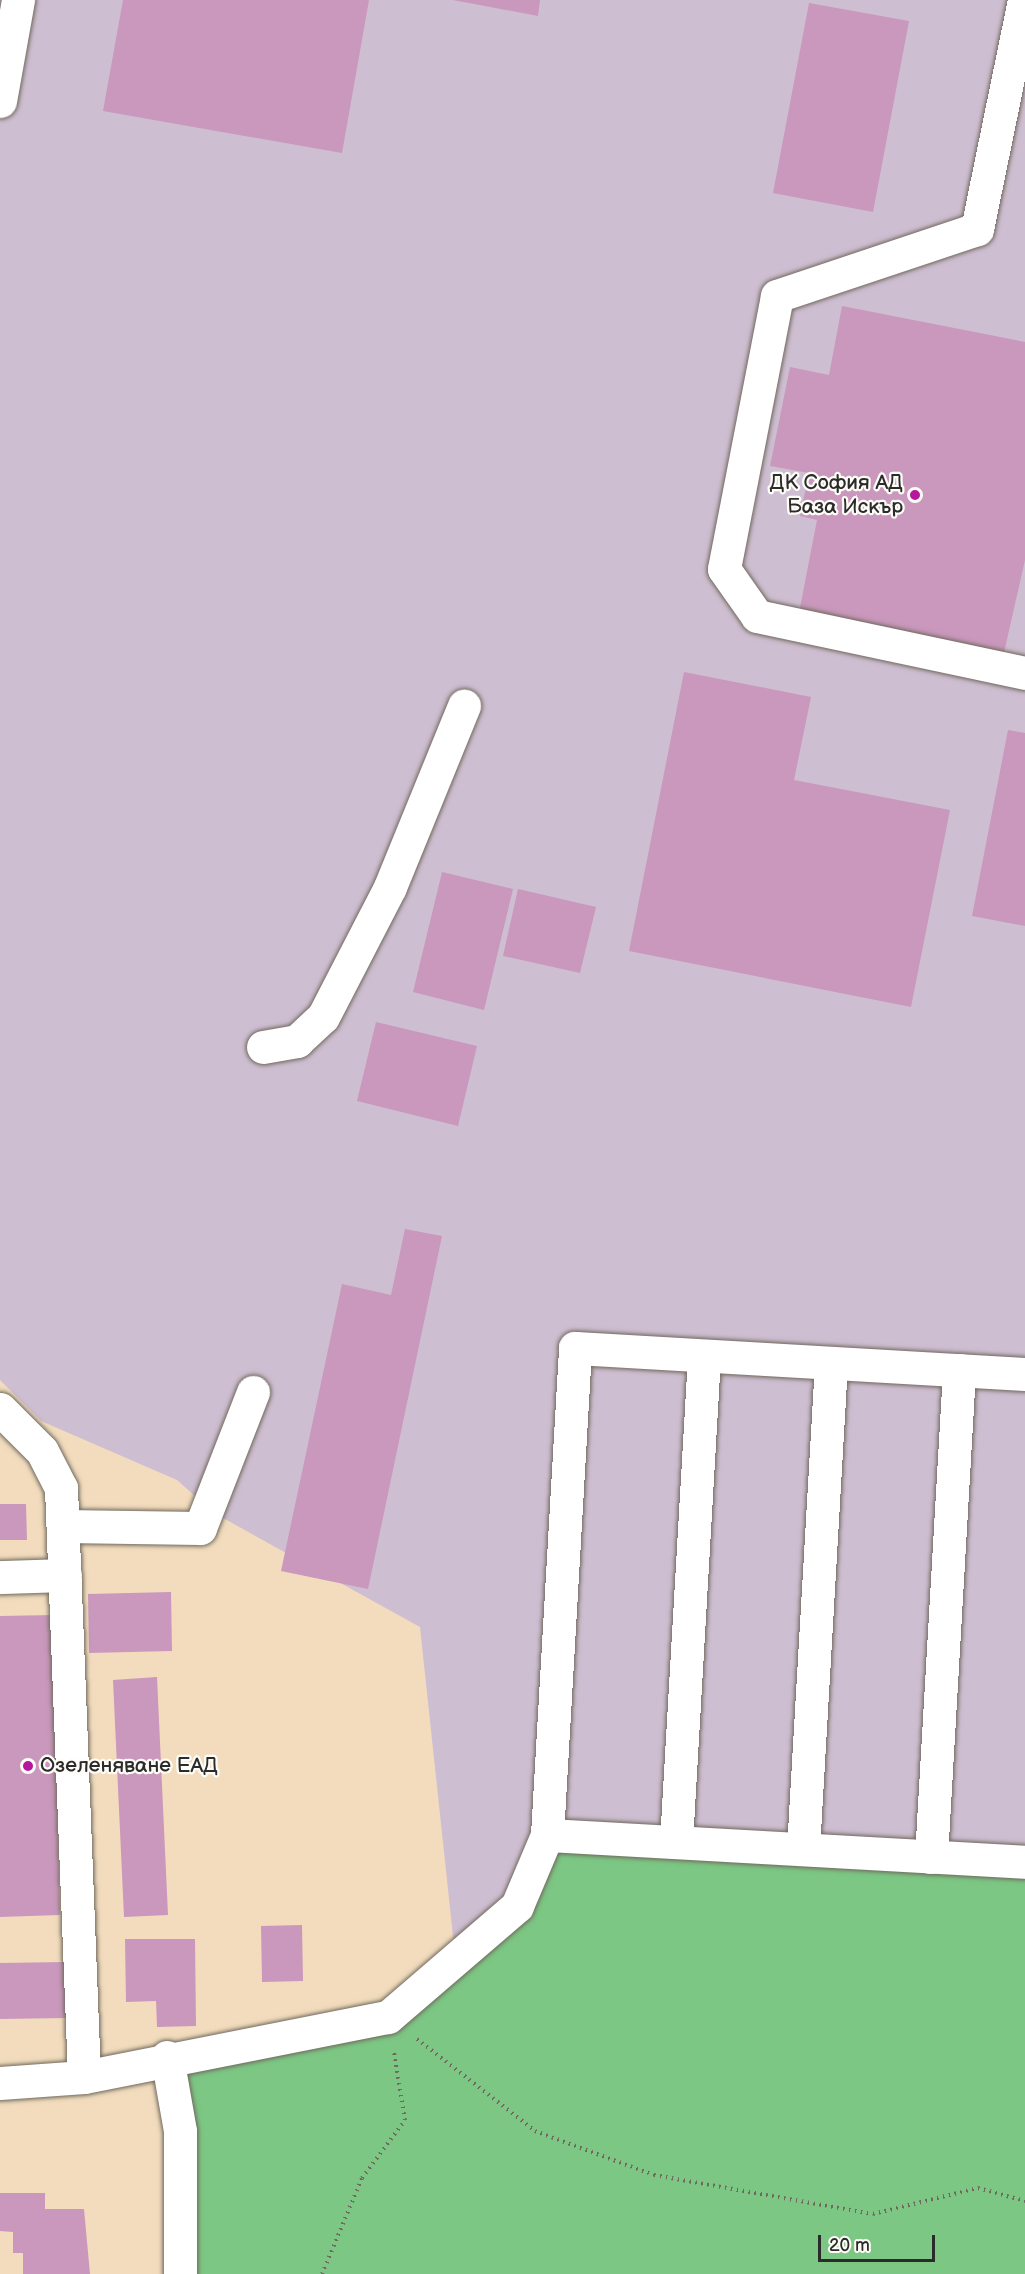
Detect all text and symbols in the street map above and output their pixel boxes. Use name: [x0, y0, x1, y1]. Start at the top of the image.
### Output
place label: ДК София АД База Искър: [770, 470, 903, 520]
marker: ДК София АД База Искър: [908, 488, 922, 502]
place label: Озеленяване ЕАД: [40, 1753, 218, 1779]
marker: Озеленяване ЕАД: [21, 1759, 35, 1773]
scale bar: [821, 2223, 938, 2261]
text: 20 m: [829, 2235, 870, 2256]

